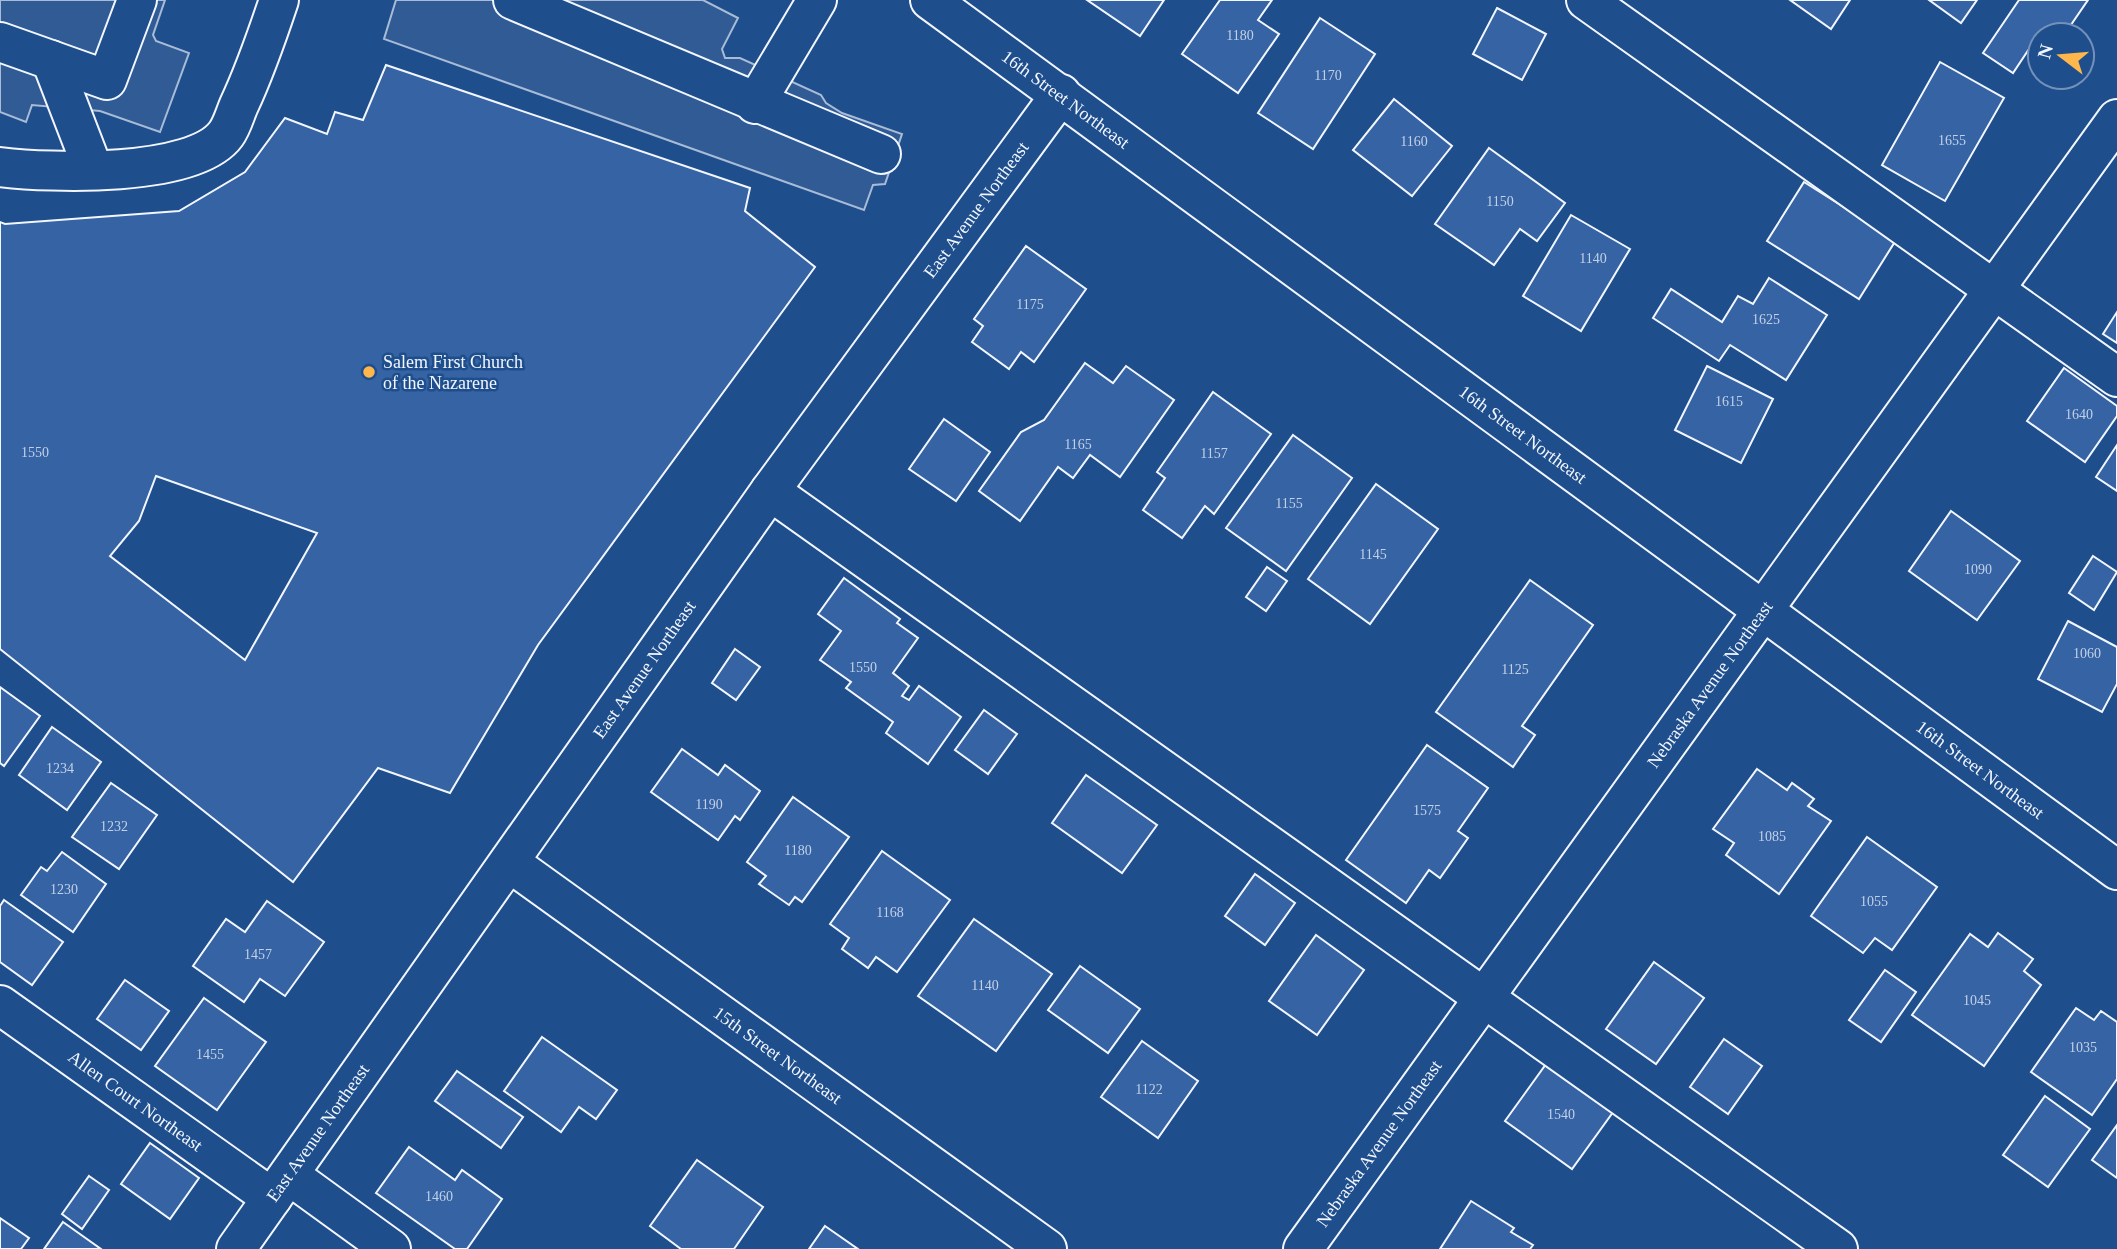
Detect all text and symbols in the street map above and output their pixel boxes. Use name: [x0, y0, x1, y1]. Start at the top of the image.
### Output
north arrow: [2026, 21, 2096, 91]
house number: 1180: [1226, 28, 1254, 43]
text: N: [2033, 42, 2057, 61]
street label: 16th Street Northeast: [998, 46, 1133, 153]
house number: 1170: [1314, 68, 1342, 83]
house number: 1655: [1938, 133, 1966, 148]
house number: 1160: [1400, 134, 1428, 149]
street label: East Avenue Northeast: [920, 138, 1033, 282]
house number: 1150: [1486, 194, 1514, 209]
house number: 1140: [1579, 251, 1607, 266]
house number: 1175: [1016, 297, 1044, 312]
house number: 1625: [1752, 312, 1780, 327]
place label: Salem First Church of the Nazarene: [383, 352, 523, 393]
marker: Salem First Church of the Nazarene: [361, 364, 377, 380]
street label: 16th Street Northeast: [1455, 381, 1590, 488]
house number: 1615: [1715, 394, 1743, 409]
house number: 1640: [2065, 407, 2093, 422]
house number: 1165: [1064, 437, 1092, 452]
house number: 1550: [21, 445, 49, 460]
house number: 1157: [1200, 446, 1228, 461]
house number: 1155: [1275, 496, 1303, 511]
house number: 1145: [1359, 547, 1387, 562]
house number: 1090: [1964, 562, 1992, 577]
street label: East Avenue Northeast: [589, 597, 700, 742]
street label: Nebraska Avenue Northeast: [1643, 597, 1777, 772]
house number: 1060: [2073, 646, 2101, 661]
house number: 1550: [849, 660, 877, 675]
house number: 1125: [1501, 662, 1529, 677]
street label: 16th Street Northeast: [1912, 716, 2048, 823]
house number: 1234: [46, 761, 74, 776]
house number: 1190: [695, 797, 723, 812]
house number: 1575: [1413, 803, 1441, 818]
house number: 1232: [100, 819, 128, 834]
house number: 1085: [1758, 829, 1786, 844]
house number: 1180: [784, 843, 812, 858]
house number: 1230: [50, 882, 78, 897]
house number: 1055: [1860, 894, 1888, 909]
house number: 1168: [876, 905, 904, 920]
house number: 1457: [244, 947, 272, 962]
house number: 1140: [971, 978, 999, 993]
house number: 1045: [1963, 993, 1991, 1008]
street label: 15th Street Northeast: [710, 1002, 846, 1108]
house number: 1035: [2069, 1040, 2097, 1055]
street label: Allen Court Northeast: [64, 1047, 206, 1156]
house number: 1455: [196, 1047, 224, 1062]
street label: Nebraska Avenue Northeast: [1312, 1056, 1446, 1231]
street label: East Avenue Northeast: [262, 1060, 373, 1206]
house number: 1122: [1135, 1082, 1163, 1097]
house number: 1540: [1547, 1107, 1575, 1122]
house number: 1460: [425, 1189, 453, 1204]

